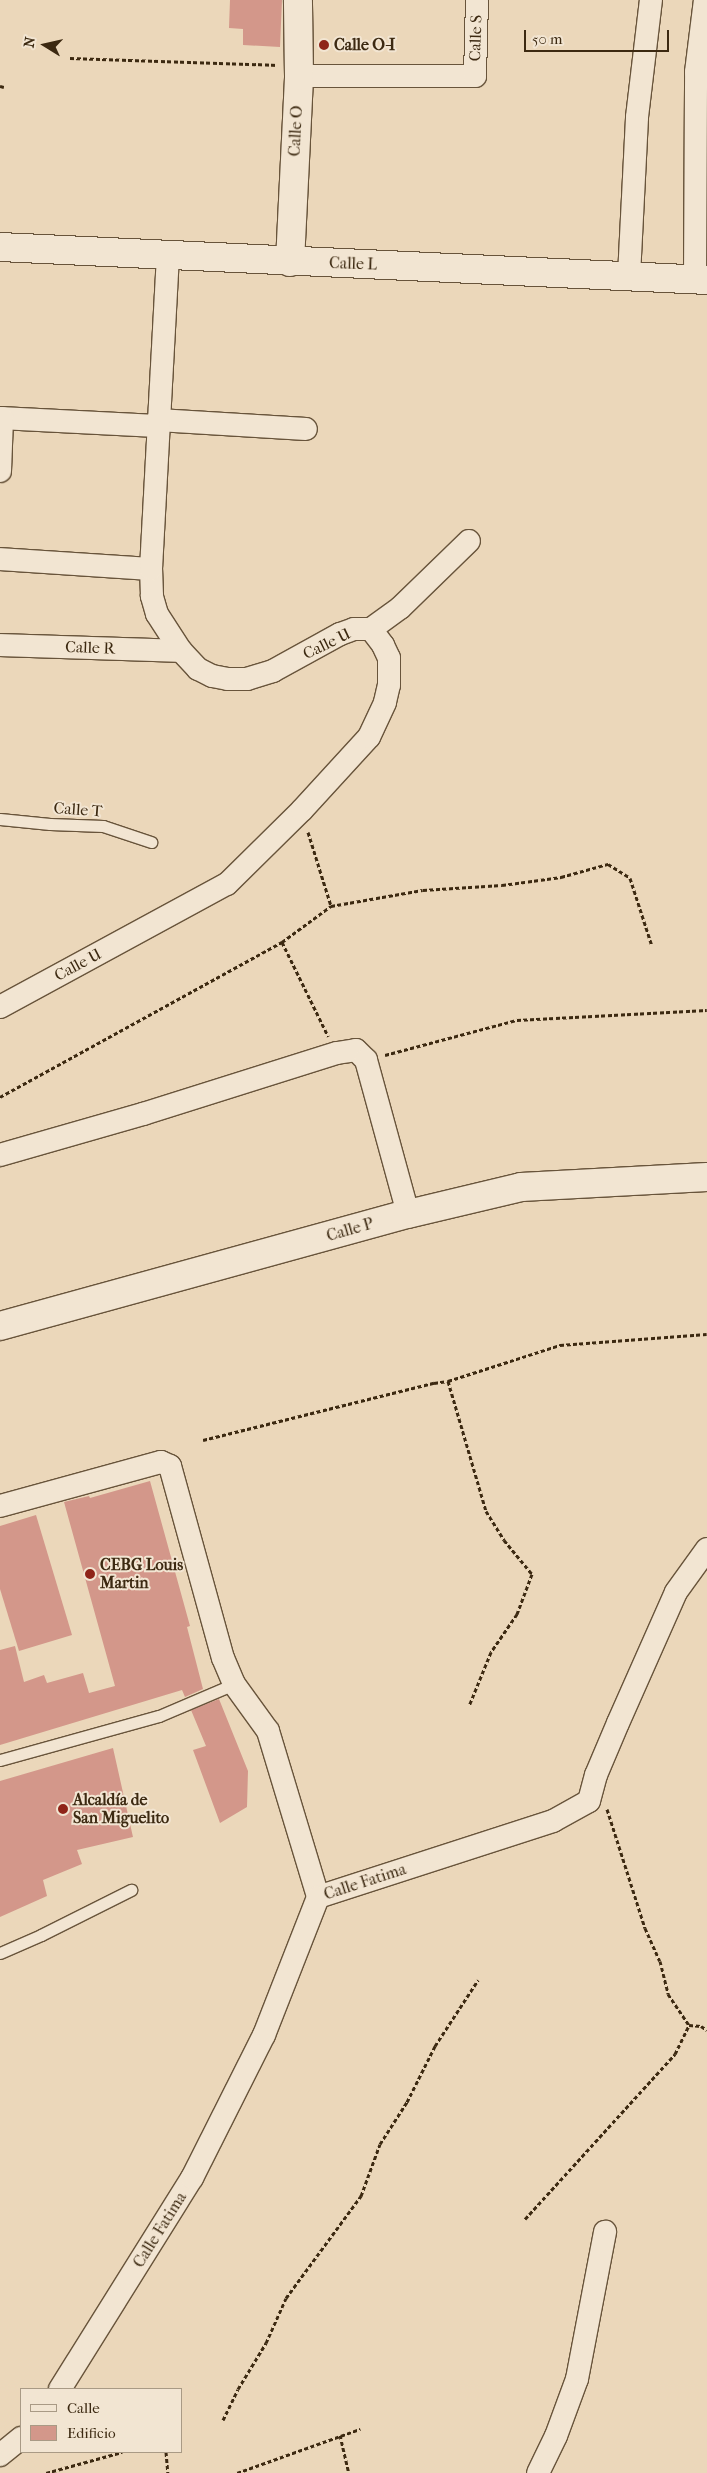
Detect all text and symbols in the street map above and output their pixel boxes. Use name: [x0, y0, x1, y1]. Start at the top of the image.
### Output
street label: Calle S: [466, 14, 486, 62]
north arrow: [20, 20, 70, 70]
scale bar: [527, 20, 672, 52]
text: 50 m: [532, 30, 562, 48]
place label: Calle O-I: [334, 35, 395, 55]
text: N: [20, 36, 39, 49]
marker: Calle O-I: [318, 39, 330, 51]
street label: Calle O: [285, 105, 307, 157]
street label: Calle L: [329, 254, 377, 274]
street label: Calle U: [300, 624, 354, 664]
street label: Calle R: [65, 638, 115, 658]
street label: Calle T: [53, 799, 103, 821]
street label: Calle U: [51, 945, 105, 985]
street label: Calle P: [324, 1214, 376, 1246]
place label: CEBG Louis Martin: [100, 1555, 183, 1593]
marker: CEBG Louis Martin: [84, 1568, 96, 1580]
place label: Alcaldía de San Miguelito: [73, 1790, 169, 1828]
marker: Alcaldía de San Miguelito: [57, 1803, 69, 1815]
street label: Calle Fatima: [321, 1860, 409, 1904]
street label: Calle Fatima: [129, 2189, 191, 2271]
legend: [20, 2388, 182, 2453]
text: Calle: [67, 2399, 100, 2417]
text: Edificio: [67, 2424, 116, 2442]

